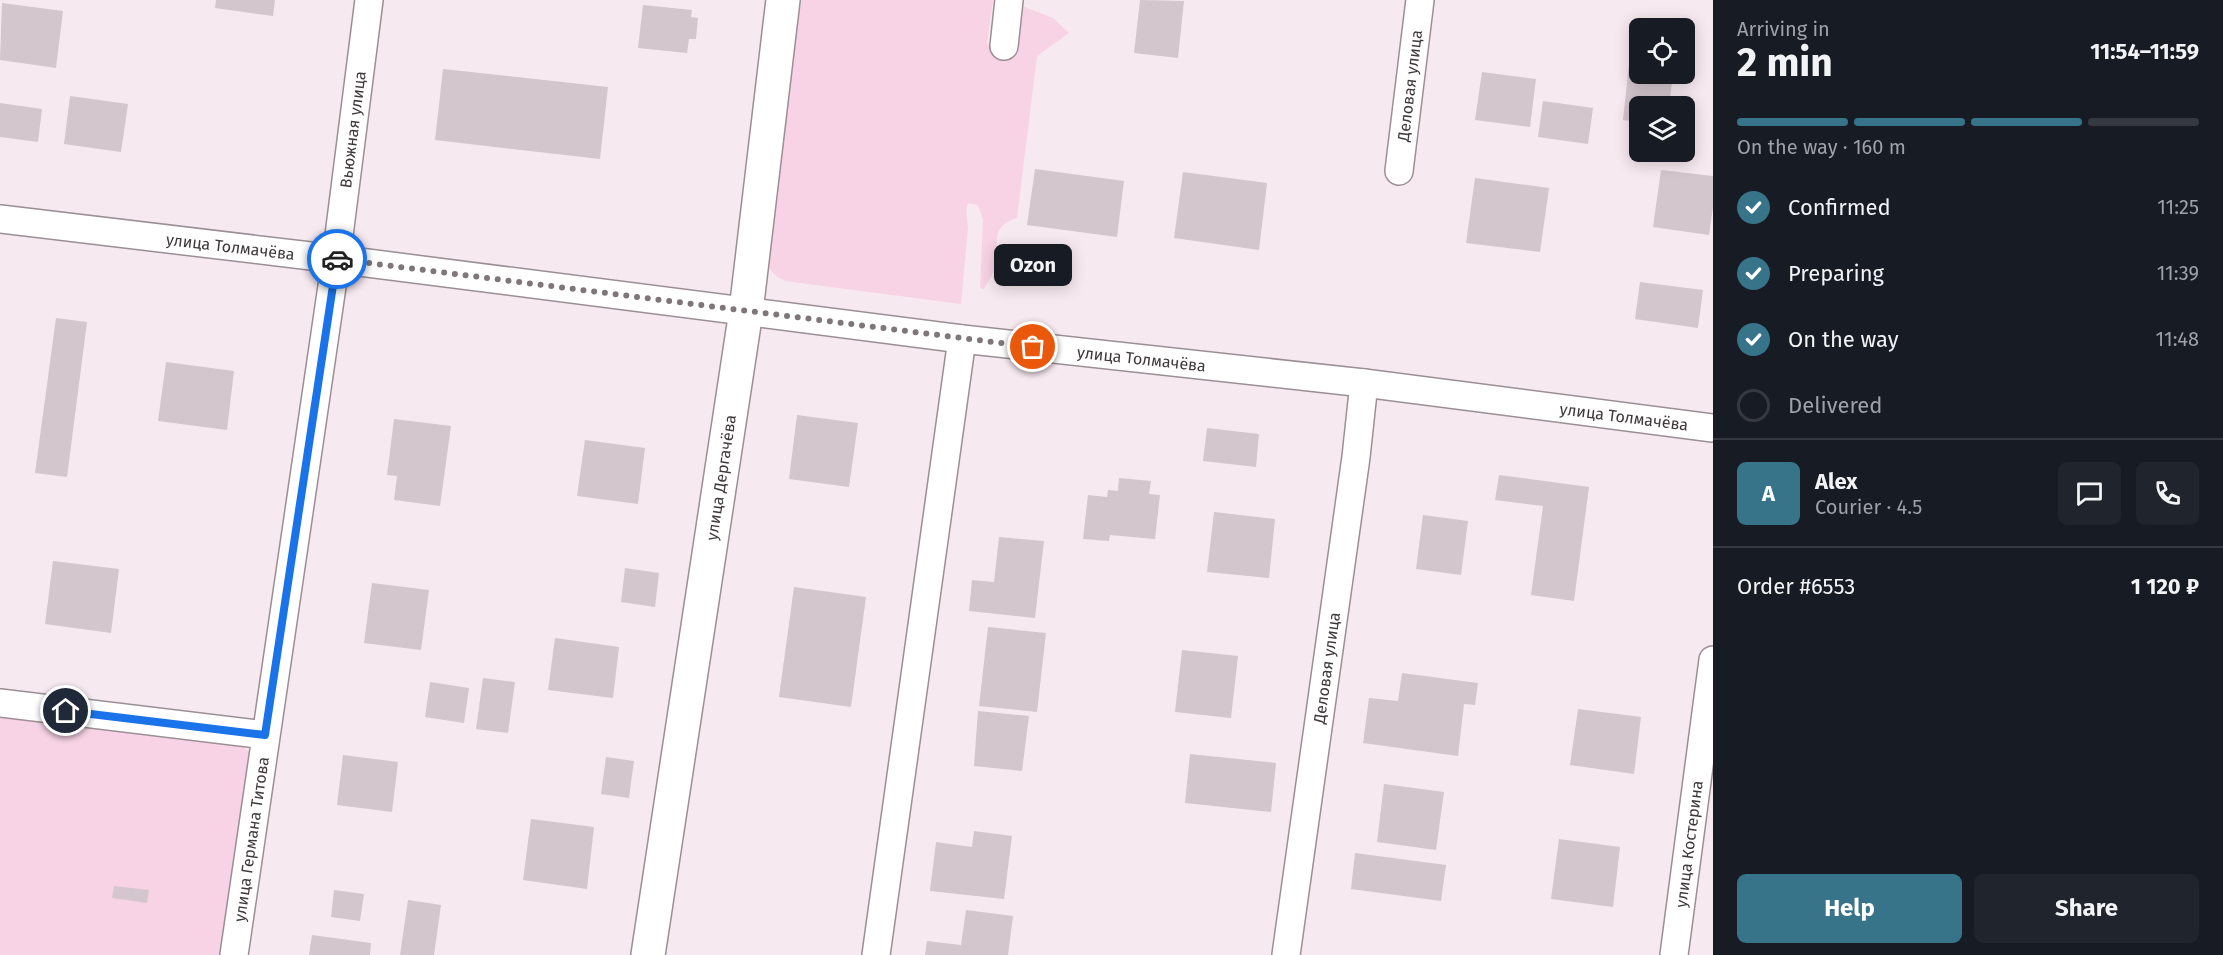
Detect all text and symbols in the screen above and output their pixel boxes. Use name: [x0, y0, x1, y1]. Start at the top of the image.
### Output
text: Arriving in: [1737, 17, 1830, 41]
map controls: [1629, 18, 1695, 162]
button: locate: [1629, 18, 1695, 84]
street label: Деловая улица: [1394, 29, 1426, 144]
text: 11:54–11:59: [2090, 38, 2199, 65]
text: 2 min: [1737, 40, 1833, 86]
street label: Вьюжная улица: [336, 70, 370, 189]
button: layers: [1629, 96, 1695, 162]
text: On the way · 160 m: [1737, 135, 1906, 159]
icon: check: [1737, 191, 1770, 224]
text: Confirmed: [1788, 194, 1891, 221]
text: 11:25: [2157, 195, 2199, 219]
courier: [307, 229, 367, 289]
street label: улица Толмачёва: [165, 230, 296, 264]
icon: car: [321, 243, 354, 276]
callout: Ozon: [994, 245, 1072, 287]
text: Ozon: [1010, 253, 1056, 277]
icon: check: [1737, 257, 1770, 290]
text: Preparing: [1788, 260, 1884, 287]
text: 11:39: [2157, 261, 2199, 285]
pin: [1007, 321, 1058, 372]
icon: check: [1737, 323, 1770, 356]
text: On the way: [1788, 326, 1899, 353]
text: 11:48: [2156, 327, 2199, 351]
icon: bag: [1016, 330, 1049, 363]
street label: улица Толмачёва: [1076, 343, 1207, 376]
text: Delivered: [1788, 392, 1883, 419]
street label: улица Толмачёва: [1559, 399, 1689, 435]
street label: улица Дергачёва: [702, 413, 740, 542]
button: chat: [2058, 462, 2121, 525]
button: phone: [2136, 462, 2199, 525]
text: Alex: [1815, 468, 1858, 495]
text: A: [1762, 480, 1775, 507]
text: Courier · 4.5: [1815, 495, 1922, 519]
text: Order #6553: [1737, 573, 1855, 600]
text: 1 120 ₽: [2131, 573, 2199, 600]
street label: Деловая улица: [1310, 611, 1344, 726]
pin: [40, 685, 91, 736]
icon: home: [49, 694, 82, 727]
street label: улица Германа Титова: [230, 755, 273, 923]
street label: улица Костерина: [1671, 779, 1707, 909]
button: Help: [1737, 874, 1962, 943]
button: Share: [1974, 874, 2199, 943]

